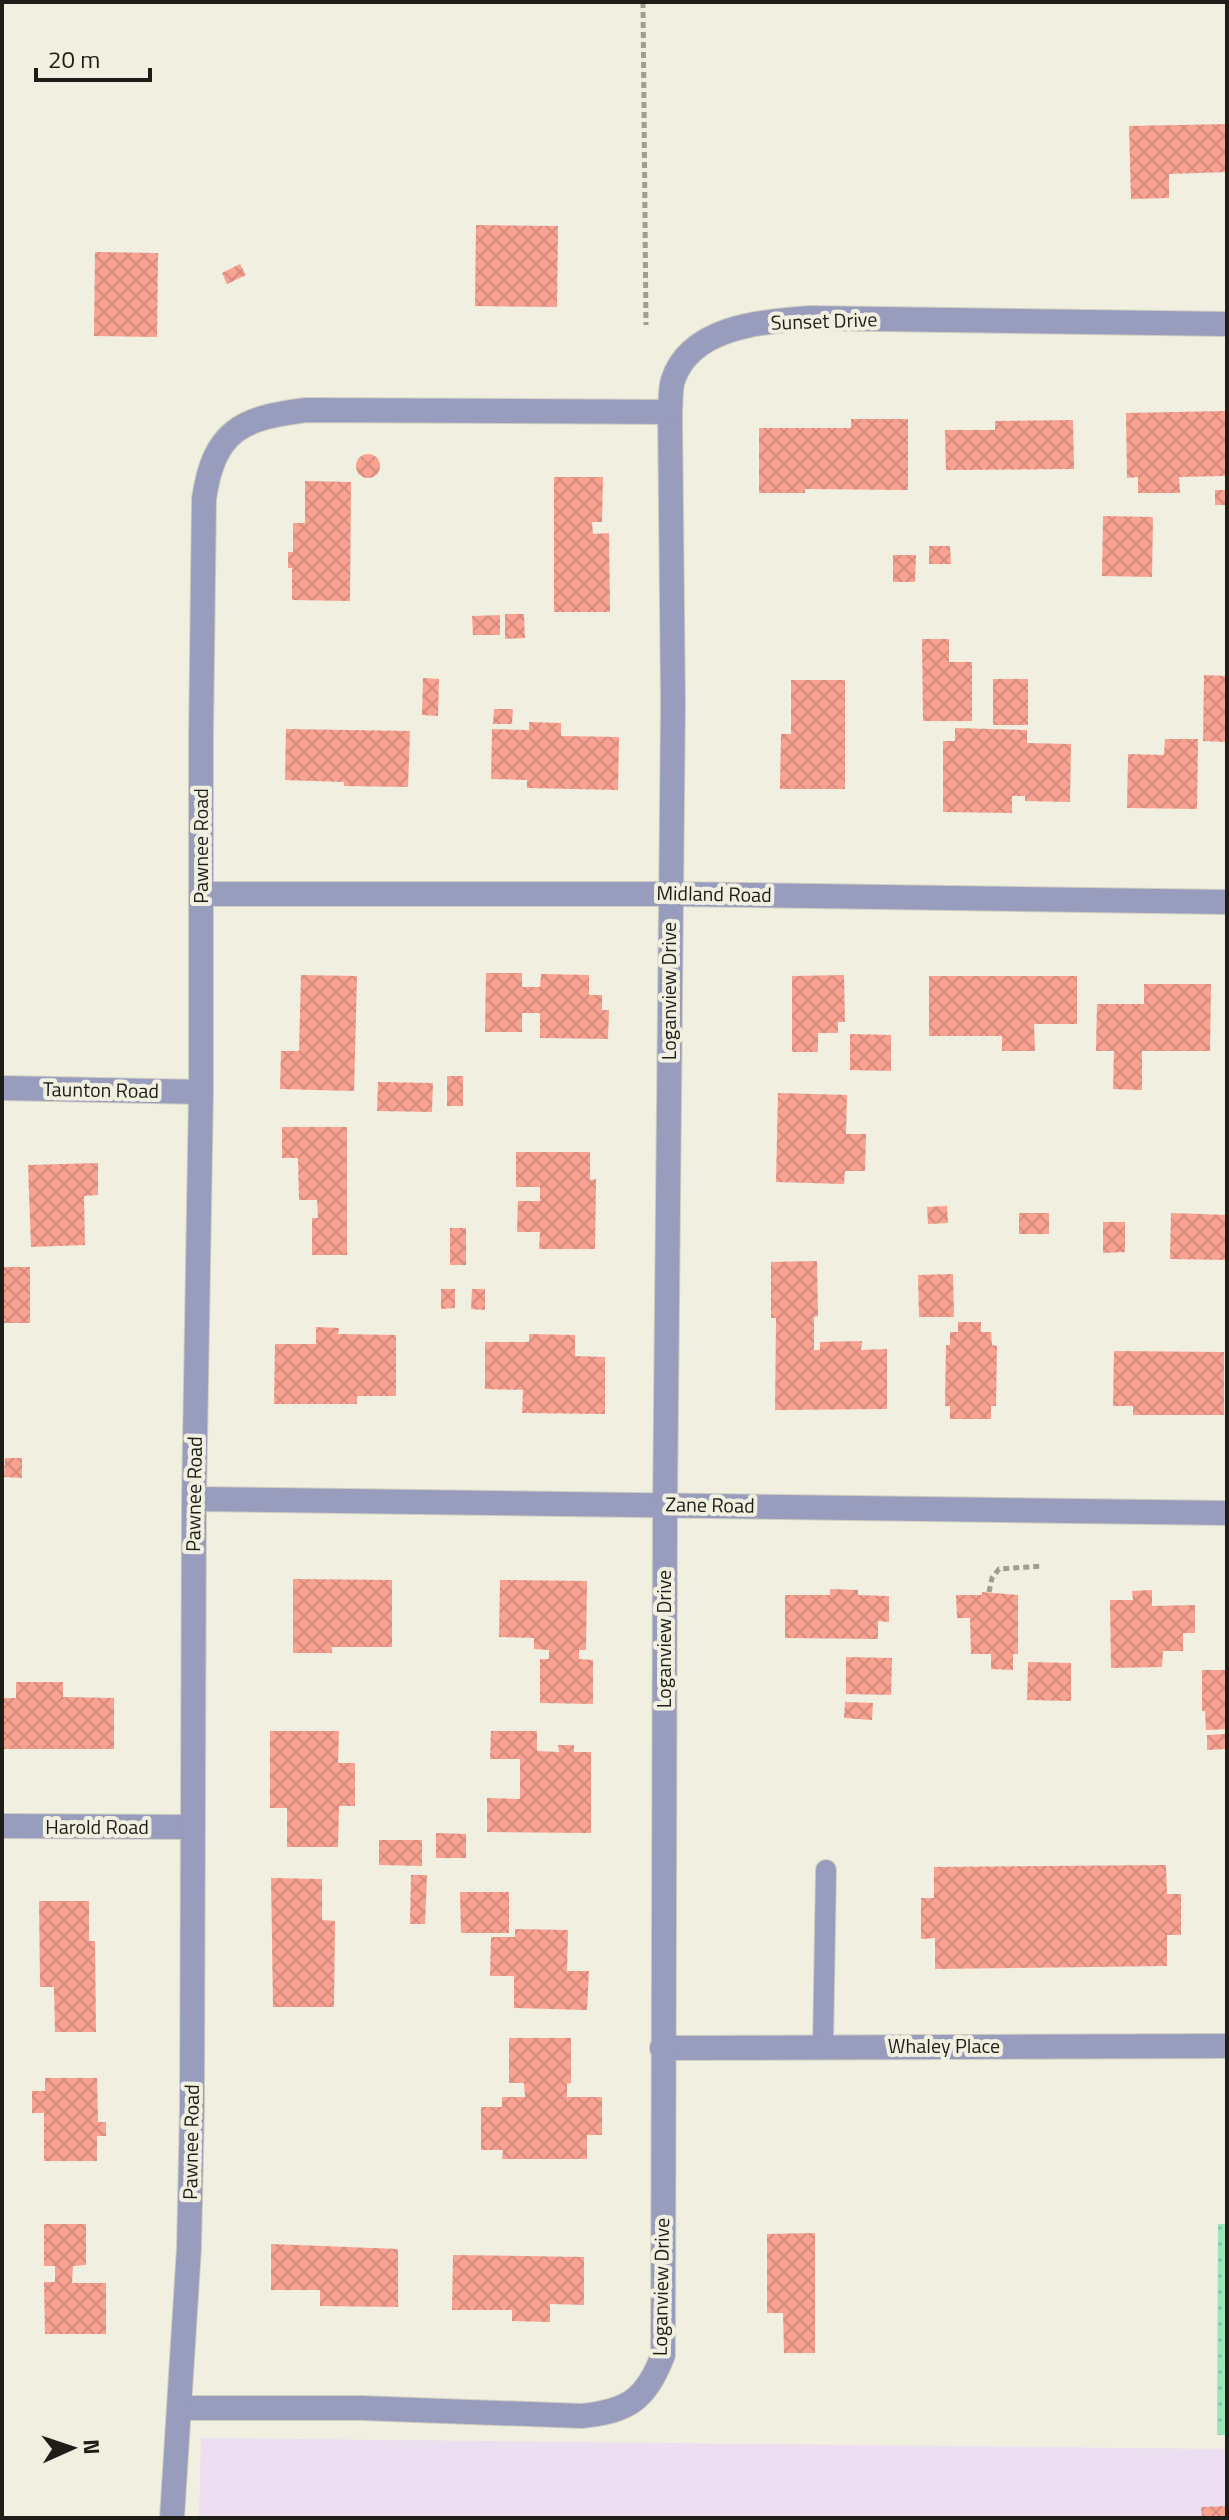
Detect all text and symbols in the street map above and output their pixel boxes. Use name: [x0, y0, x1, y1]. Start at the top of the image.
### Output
scale bar: [36, 32, 150, 82]
text: 20 m: [48, 41, 100, 77]
street label: Sunset Drive: [770, 303, 878, 338]
street label: Pawnee Road: [185, 788, 216, 904]
street label: Midland Road: [656, 877, 772, 910]
street label: Loganview Drive: [653, 922, 684, 1060]
street label: Taunton Road: [43, 1073, 159, 1106]
street label: Pawnee Road: [177, 1436, 210, 1552]
street label: Zane Road: [665, 1488, 755, 1521]
street label: Loganview Drive: [648, 1570, 679, 1708]
street label: Harold Road: [45, 1811, 149, 1842]
street label: Whaley Place: [888, 2030, 1000, 2061]
street label: Pawnee Road: [174, 2084, 207, 2200]
street label: Loganview Drive: [644, 2218, 677, 2356]
north arrow: [32, 2408, 112, 2488]
text: N: [75, 2438, 109, 2455]

